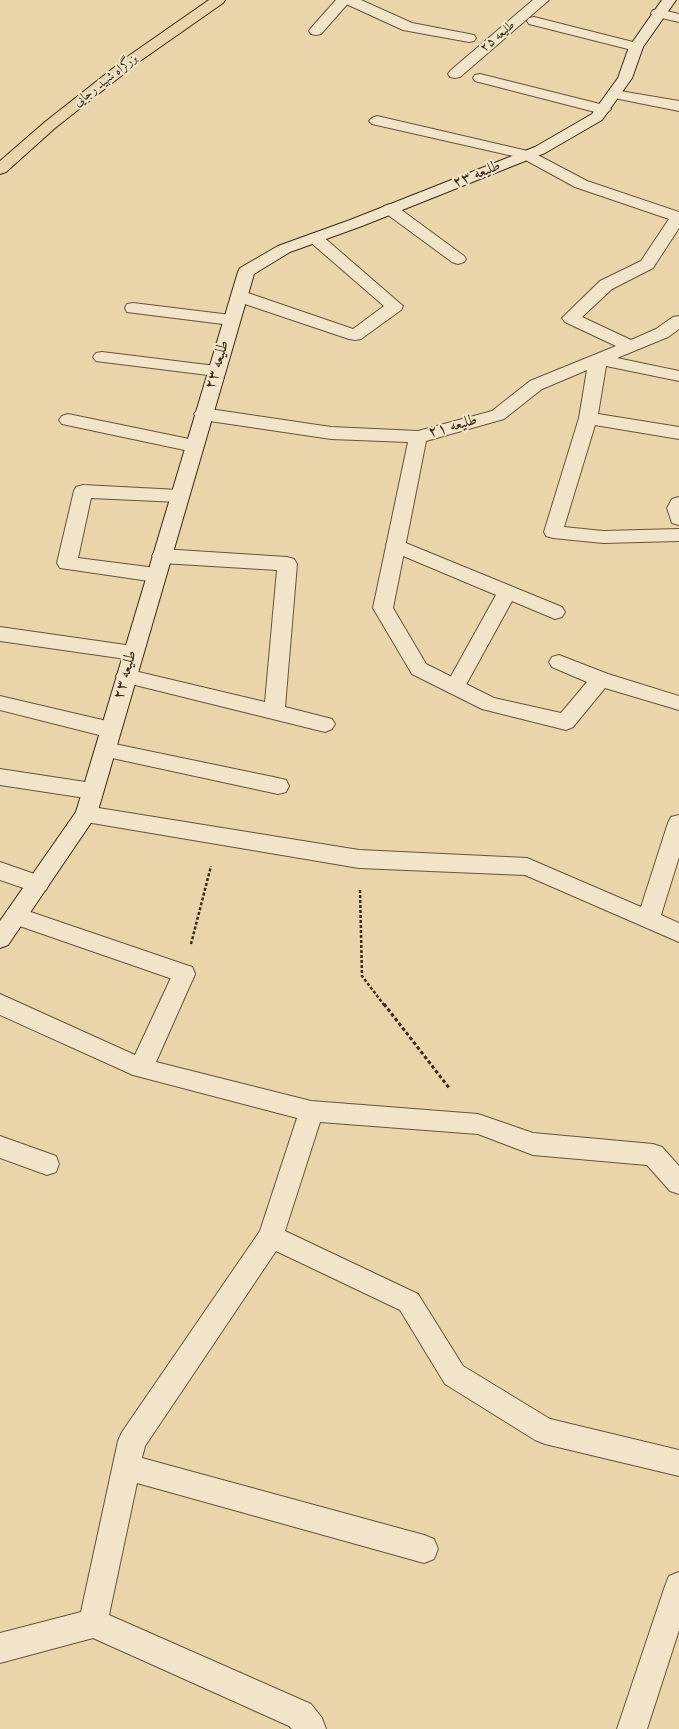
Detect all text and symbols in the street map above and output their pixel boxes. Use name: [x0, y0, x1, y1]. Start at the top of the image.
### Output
street label: طلیعه ۲۵: [477, 18, 519, 56]
street label: بزرگراه شهید رجایی: [71, 51, 141, 111]
street label: طلیعه ۲۳: [450, 157, 504, 193]
street label: طلیعه ۲۳: [201, 338, 235, 392]
street label: طلیعه ۲۱: [426, 411, 480, 443]
street label: طلیعه ۲۳: [110, 648, 142, 702]

